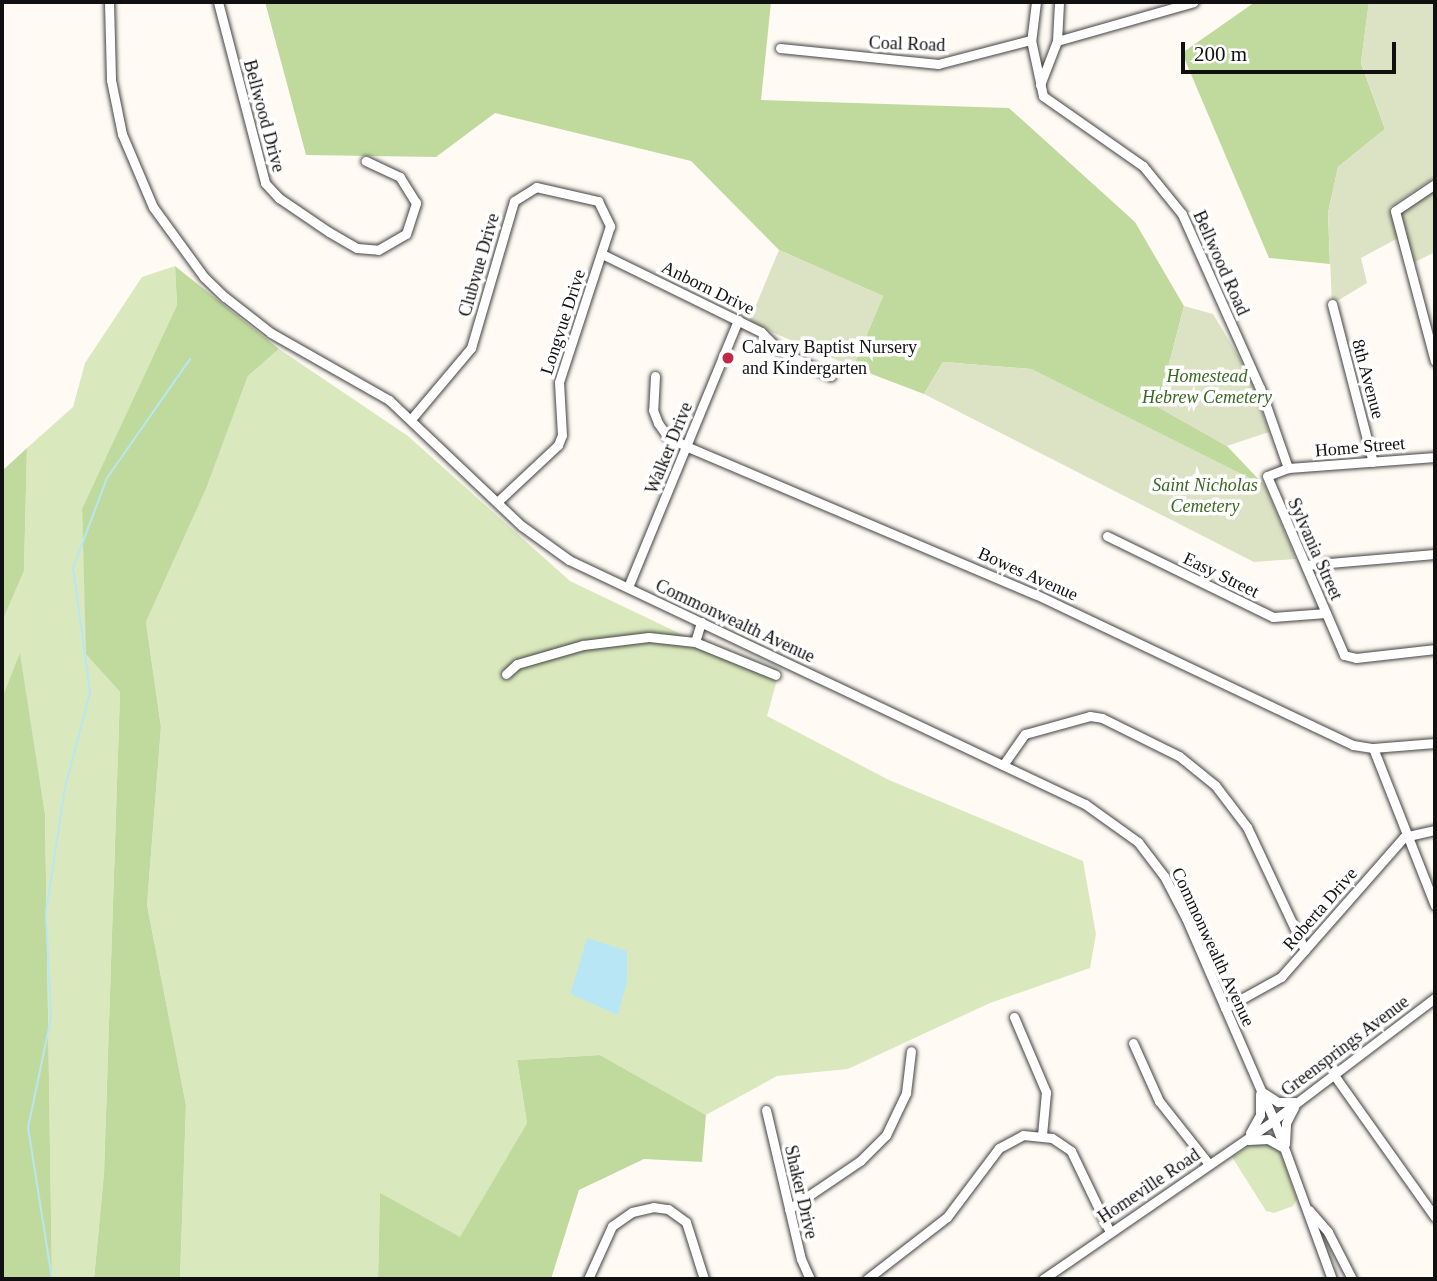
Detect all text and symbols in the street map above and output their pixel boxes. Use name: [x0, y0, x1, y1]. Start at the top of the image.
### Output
scale bar: [1185, 28, 1400, 72]
street label: Coal Road: [868, 32, 946, 56]
text: 200 m: [1194, 42, 1247, 66]
street label: Bellwood Drive: [239, 57, 289, 175]
street label: Bellwood Road: [1188, 207, 1254, 319]
street label: Clubvue Drive: [454, 211, 504, 319]
street label: Anborn Drive: [658, 256, 758, 320]
street label: Longvue Drive: [536, 267, 590, 377]
place label: Calvary Baptist Nursery and Kindergarten: [742, 337, 917, 380]
street label: 8th Avenue: [1347, 337, 1389, 421]
marker: Calvary Baptist Nursery and Kindergarten: [720, 350, 736, 366]
park label: Homestead Hebrew Cemetery: [1142, 366, 1272, 408]
street label: Walker Drive: [641, 399, 697, 497]
street label: Home Street: [1314, 432, 1406, 462]
park label: Saint Nicholas Cemetery: [1152, 475, 1258, 518]
street label: Sylvania Street: [1283, 495, 1347, 603]
street label: Bowes Avenue: [974, 542, 1082, 606]
street label: Easy Street: [1180, 547, 1262, 603]
street label: Commonwealth Avenue: [652, 574, 818, 668]
street label: Roberta Drive: [1278, 863, 1362, 955]
street label: Commonwealth Avenue: [1166, 864, 1260, 1030]
street label: Greensprings Avenue: [1277, 991, 1413, 1101]
street label: Shaker Drive: [780, 1143, 822, 1241]
street label: Homeville Road: [1094, 1144, 1204, 1228]

